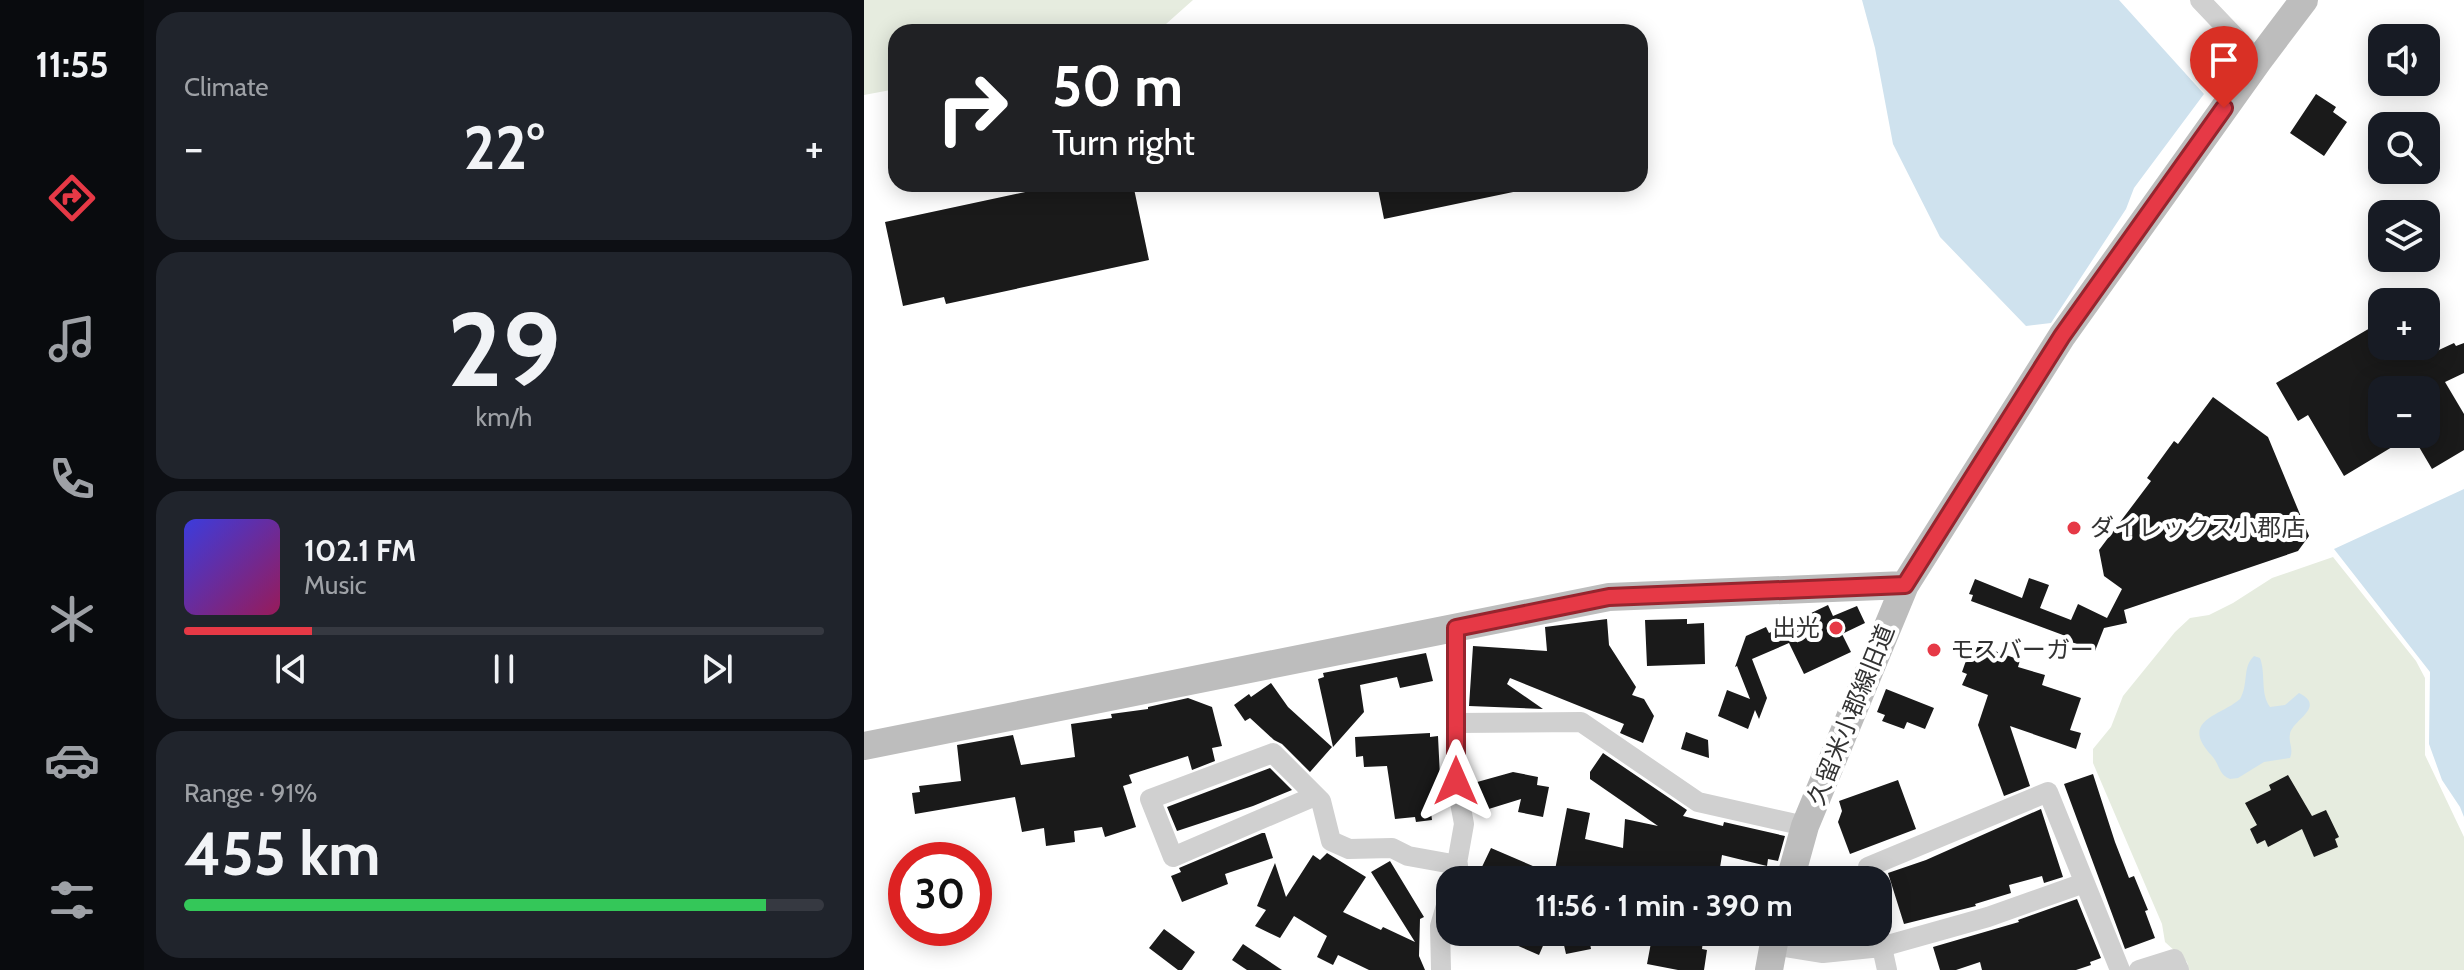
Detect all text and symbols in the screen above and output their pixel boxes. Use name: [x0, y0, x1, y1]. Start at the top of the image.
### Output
map controls: [2368, 24, 2440, 448]
button: sound: [2368, 24, 2440, 96]
pin: [2190, 26, 2258, 108]
icon: arrive: [2202, 38, 2246, 82]
text: 11:55: [35, 42, 109, 86]
text: 50 m: [1052, 52, 1183, 120]
icon: right: [920, 56, 1024, 160]
text: Climate: [184, 71, 269, 103]
text: 22°: [464, 111, 544, 184]
button: search: [2368, 112, 2440, 184]
text: Turn right: [1052, 120, 1195, 164]
text: −: [184, 121, 203, 174]
text: +: [805, 121, 824, 174]
icon: directions: [44, 170, 100, 226]
button: layers: [2368, 200, 2440, 272]
text: 29: [447, 286, 561, 412]
button: +: [2368, 288, 2440, 360]
icon: music: [44, 311, 100, 367]
button: −: [2368, 376, 2440, 448]
text: km/h: [476, 401, 532, 433]
icon: phone: [44, 451, 100, 507]
place label: ダイレックス小郡店: [2090, 513, 2305, 542]
marker: ダイレックス小郡店: [2065, 519, 2083, 537]
text: 102.1 FM: [304, 532, 416, 569]
text: Music: [304, 569, 367, 601]
icon: climate: [44, 591, 100, 647]
place label: 出光: [1772, 613, 1820, 642]
marker: 出光: [1827, 619, 1845, 637]
street label: 久留米小郡線旧道: [1801, 620, 1900, 809]
place label: モスバーガー: [1950, 635, 2094, 664]
marker: モスバーガー: [1925, 641, 1943, 659]
icon: previous: [269, 647, 313, 691]
icon: pause: [482, 647, 526, 691]
icon: next: [695, 647, 739, 691]
icon: car: [44, 732, 100, 788]
position arrow: [1414, 739, 1498, 823]
text: Range · 91%: [184, 777, 317, 809]
text: 455 km: [184, 817, 380, 890]
speed limit sign: 30: [888, 842, 992, 946]
icon: filters: [44, 872, 100, 928]
text: 11:56 · 1 min · 390 m: [1535, 887, 1793, 924]

